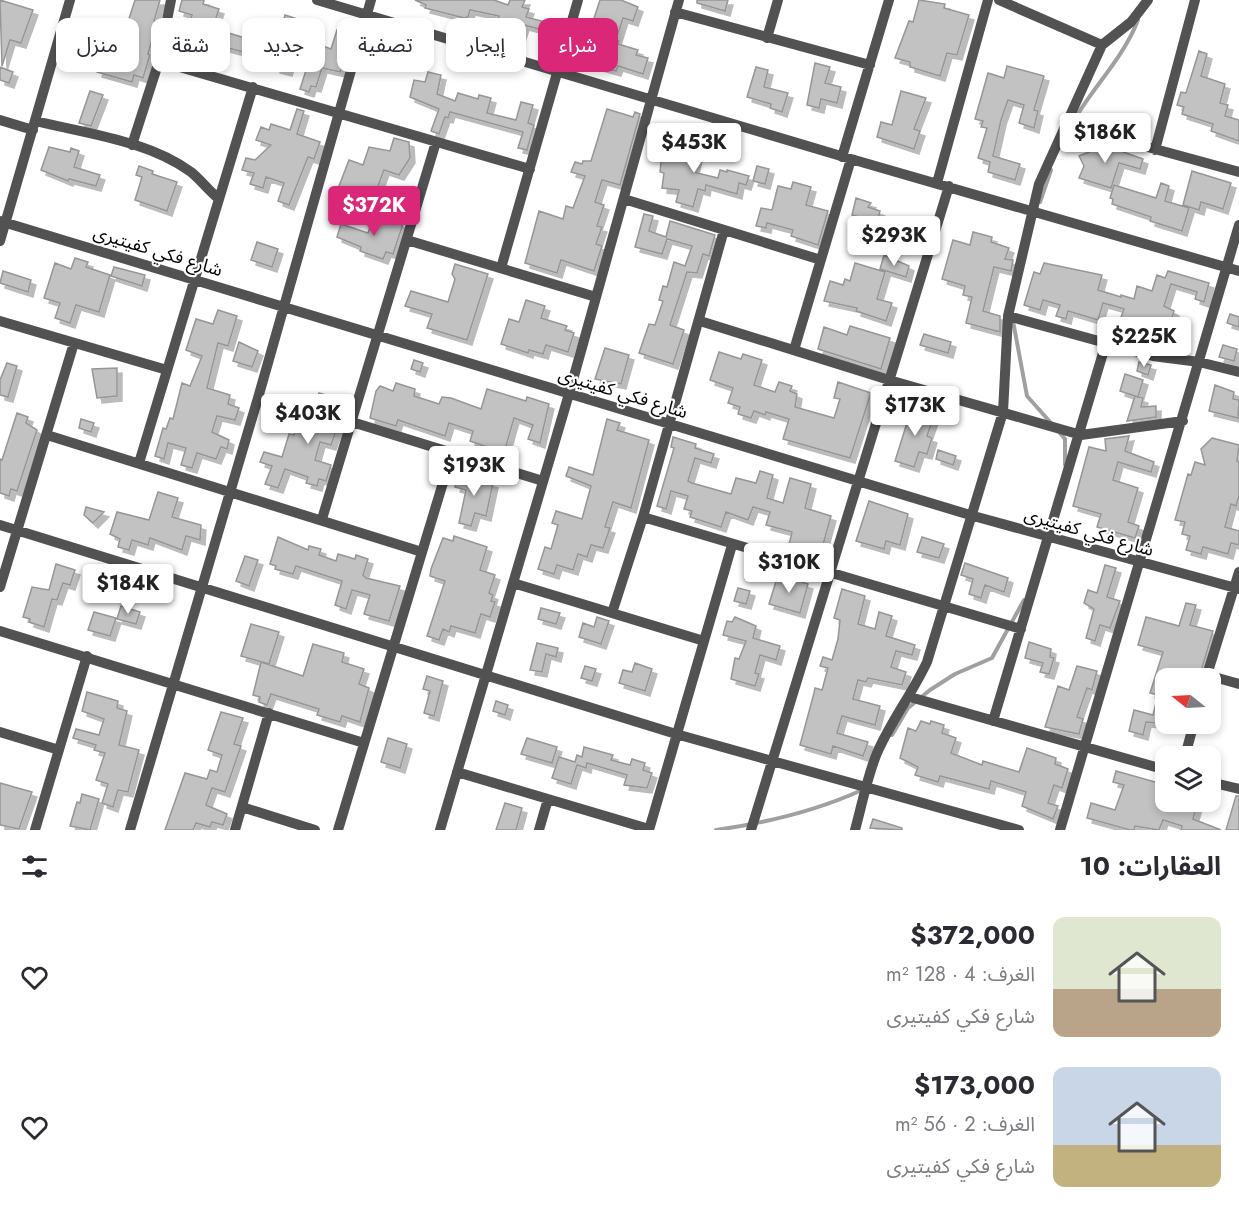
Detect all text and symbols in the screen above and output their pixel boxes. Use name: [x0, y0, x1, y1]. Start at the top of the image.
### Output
chip: منزل: [56, 18, 139, 72]
chip: شقة: [151, 18, 230, 72]
chip: جديد: [242, 18, 325, 72]
chip: تصفية: [337, 18, 434, 72]
chip: إيجار: [446, 18, 526, 72]
chip: شراء: [538, 18, 618, 72]
pin: $186K: [1063, 113, 1147, 164]
text: $186K: [1074, 118, 1136, 147]
pin: $453K: [652, 123, 736, 174]
text: $453K: [661, 128, 727, 157]
pin: $372K: [332, 186, 416, 237]
text: $372K: [342, 191, 406, 220]
pin: $293K: [852, 216, 936, 267]
street label: شارع فكي كفيتيرى: [90, 219, 226, 284]
text: $293K: [861, 221, 927, 250]
pin: $225K: [1102, 317, 1186, 368]
text: $225K: [1111, 322, 1177, 351]
street label: شارع فكي كفيتيرى: [555, 361, 691, 426]
pin: $173K: [873, 386, 957, 437]
text: $173K: [884, 391, 946, 420]
pin: $403K: [266, 394, 350, 445]
text: $403K: [275, 399, 341, 428]
pin: $193K: [432, 446, 516, 497]
text: $193K: [443, 451, 505, 480]
street label: شارع فكي كفيتيرى: [1021, 501, 1157, 564]
pin: $310K: [747, 543, 831, 594]
text: $310K: [758, 548, 820, 577]
pin: $184K: [86, 564, 170, 615]
text: $184K: [96, 569, 160, 598]
north arrow: [1155, 668, 1221, 734]
map controls: [1155, 668, 1221, 812]
button: layers: [1155, 746, 1221, 812]
text: العقارات: 10: [1079, 847, 1221, 885]
icon: filters: [18, 850, 51, 883]
text: $372,000: [910, 916, 1035, 954]
icon: home: [1101, 941, 1173, 1013]
text: الغرف: 4 · 128 m²: [886, 960, 1035, 989]
icon: heart: [18, 961, 51, 994]
text: شارع فكي كفيتيرى: [887, 1002, 1035, 1031]
text: $173,000: [914, 1066, 1035, 1104]
icon: home: [1101, 1091, 1173, 1163]
text: الغرف: 2 · 56 m²: [895, 1110, 1035, 1139]
icon: heart: [18, 1111, 51, 1144]
text: شارع فكي كفيتيرى: [887, 1152, 1035, 1181]

